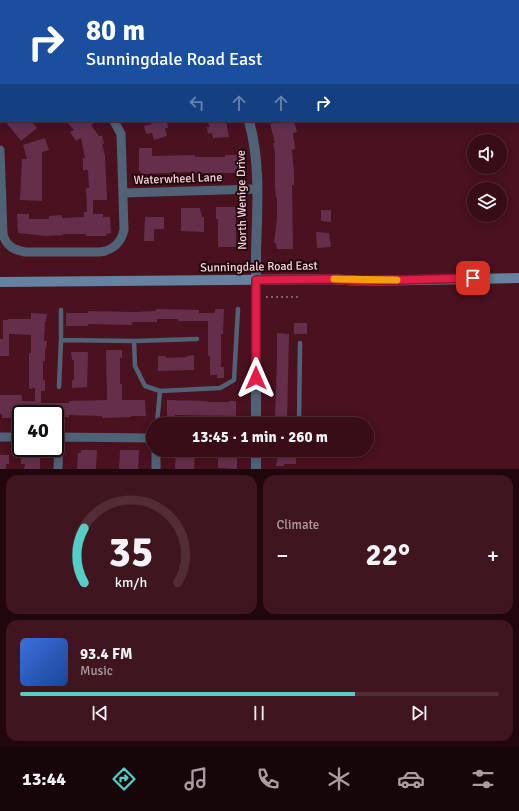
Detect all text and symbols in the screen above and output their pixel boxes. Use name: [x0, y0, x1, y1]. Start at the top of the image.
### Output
text: 80 m: [86, 14, 145, 48]
icon: right: [20, 16, 72, 68]
text: Sunningdale Road East: [86, 48, 262, 70]
icon: left: [186, 92, 208, 114]
icon: ahead: [228, 92, 250, 114]
icon: ahead: [270, 92, 292, 114]
icon: right: [312, 92, 334, 114]
map controls: [467, 134, 507, 222]
button: sound: [467, 134, 507, 174]
street label: North Wenige Drive: [234, 150, 250, 250]
street label: Waterwheel Lane: [133, 170, 223, 188]
button: layers: [467, 182, 507, 222]
street label: Sunningdale Road East: [200, 258, 318, 276]
pin: [456, 261, 490, 295]
icon: arrive: [462, 267, 484, 289]
position arrow: [235, 357, 277, 399]
speed limit sign: 40: [12, 405, 64, 457]
text: 13:45 · 1 min · 260 m: [192, 428, 328, 446]
text: Climate: [277, 517, 319, 533]
text: 35: [109, 526, 154, 577]
text: 22°: [366, 537, 410, 574]
text: −: [277, 542, 288, 569]
text: +: [487, 542, 499, 569]
text: km/h: [115, 573, 147, 590]
text: 93.4 FM: [80, 645, 132, 663]
text: Music: [80, 663, 113, 679]
icon: previous: [89, 702, 111, 724]
icon: pause: [248, 702, 270, 724]
icon: next: [408, 702, 430, 724]
icon: directions: [110, 765, 138, 793]
icon: music: [182, 765, 210, 793]
icon: phone: [254, 765, 282, 793]
icon: climate: [325, 765, 353, 793]
icon: car: [397, 765, 425, 793]
icon: filters: [469, 765, 497, 793]
text: 13:44: [22, 768, 66, 790]

